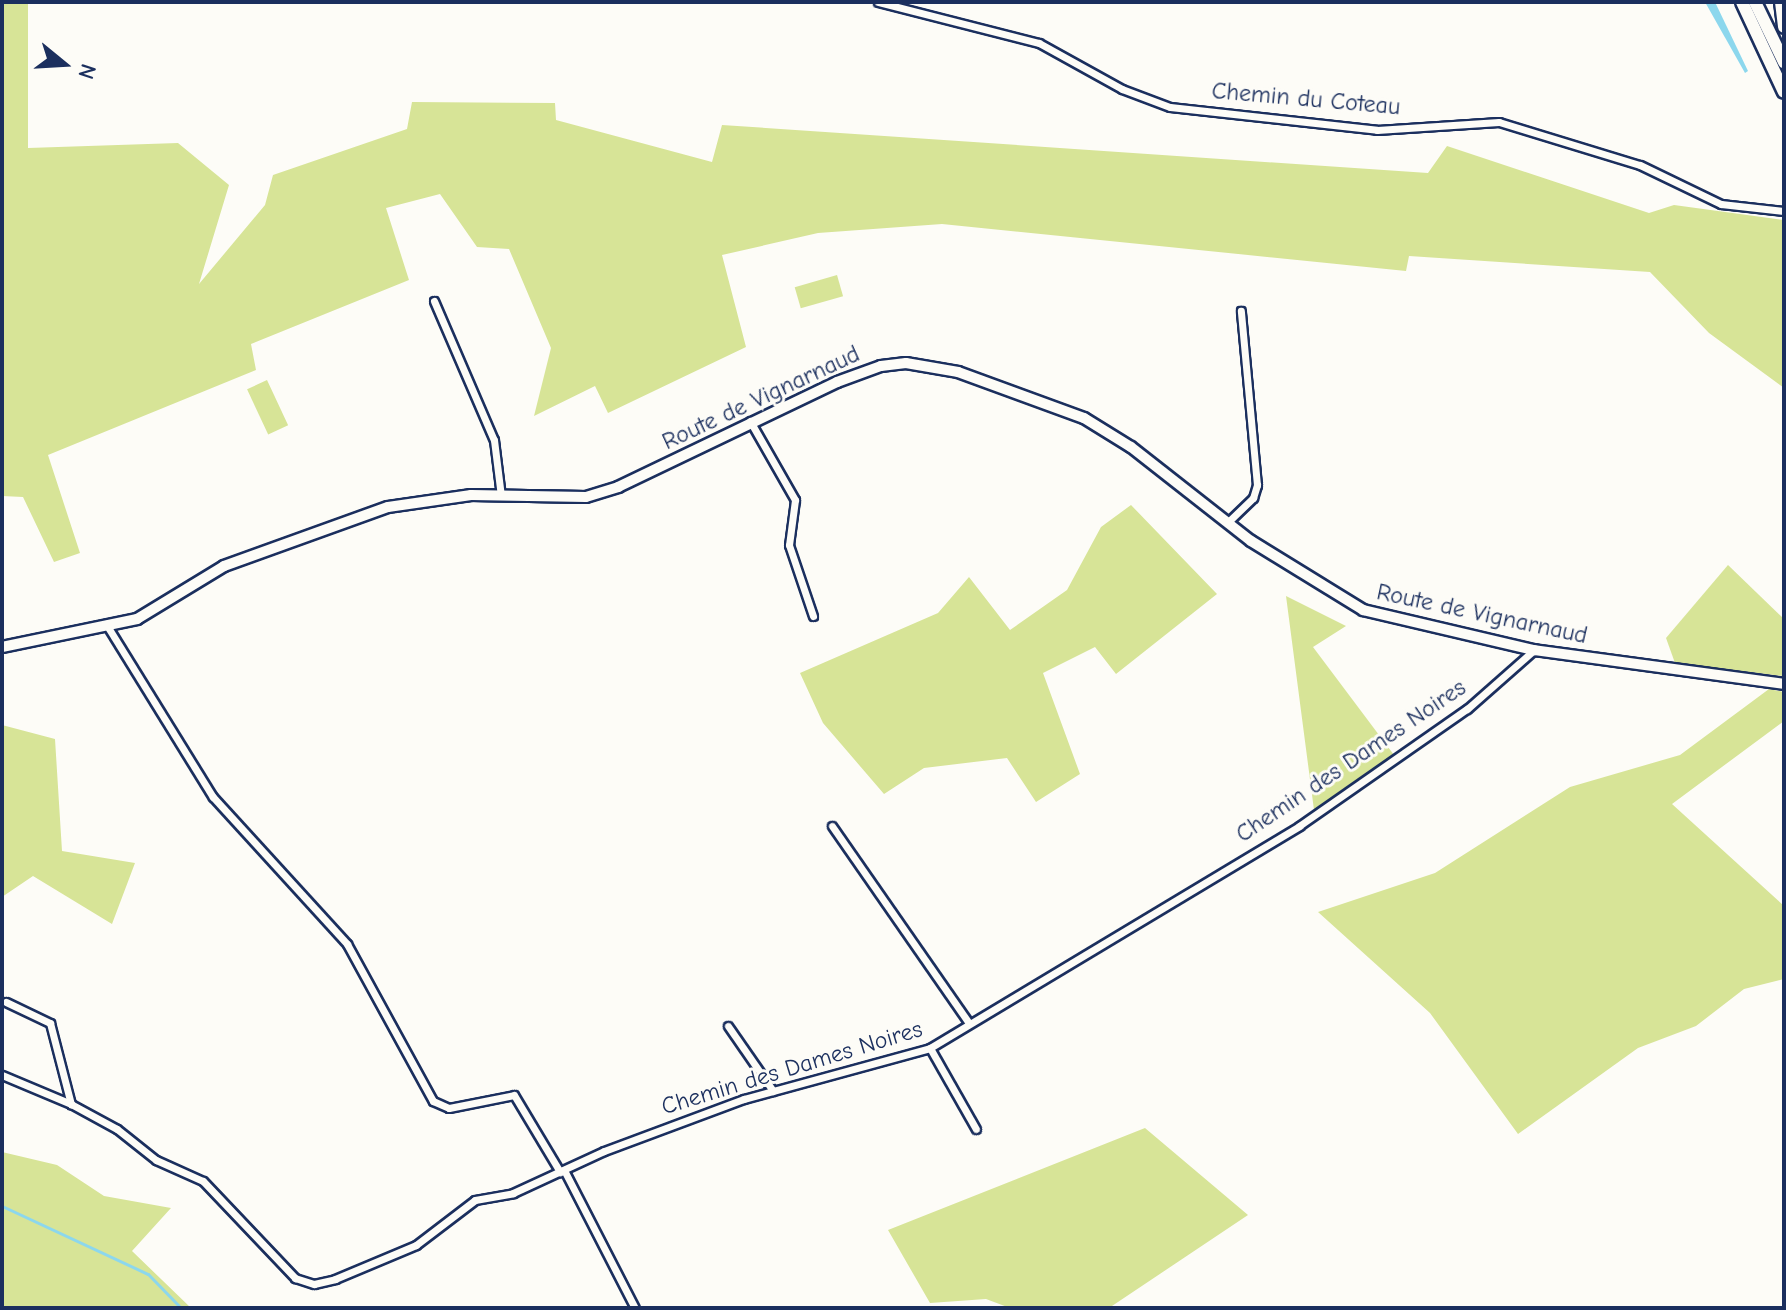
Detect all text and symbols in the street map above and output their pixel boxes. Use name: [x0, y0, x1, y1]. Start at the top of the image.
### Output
north arrow: [24, 24, 104, 104]
text: N: [72, 61, 101, 82]
street label: Chemin du Coteau: [1210, 76, 1402, 122]
street label: Route de Vignarnaud: [658, 340, 864, 456]
street label: Route de Vignarnaud: [1374, 578, 1590, 650]
street label: Chemin des Dames Noires: [1230, 673, 1472, 849]
street label: Chemin des Dames Noires: [658, 1015, 926, 1121]

